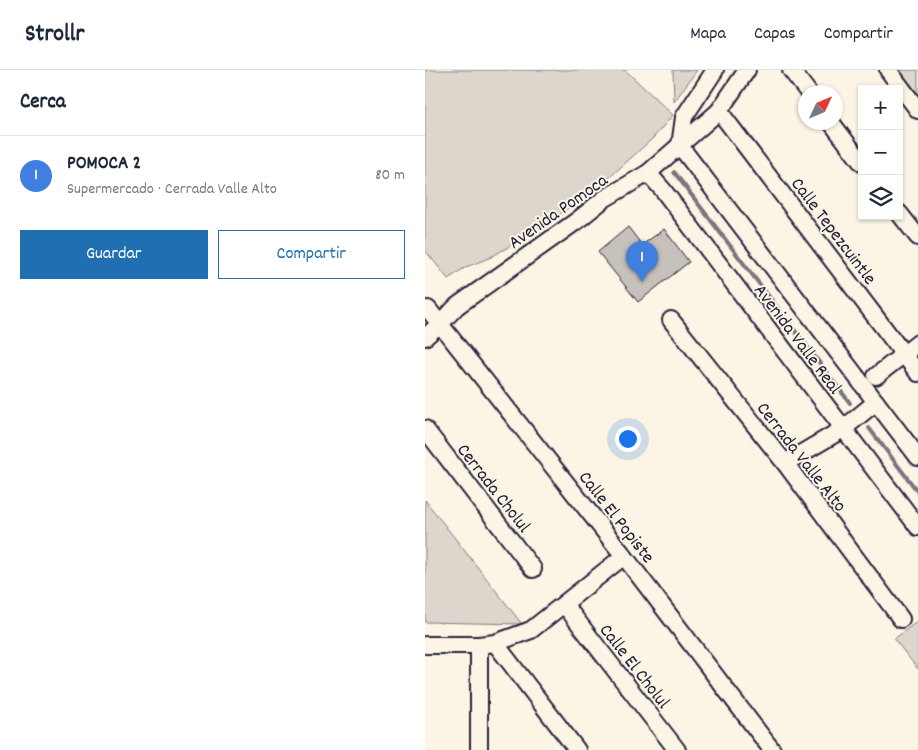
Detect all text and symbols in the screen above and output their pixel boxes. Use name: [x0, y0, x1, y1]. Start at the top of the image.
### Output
text: Strollr: [25, 18, 84, 52]
text: Mapa: [690, 22, 726, 47]
text: Capas: [754, 22, 796, 47]
text: Compartir: [824, 22, 893, 47]
north arrow: [798, 85, 843, 130]
map controls: [858, 85, 903, 220]
button: +: [858, 85, 903, 130]
text: Cerca: [20, 88, 66, 118]
button: −: [858, 130, 903, 175]
text: POMOCA 2: [67, 151, 141, 178]
text: 1: [34, 164, 38, 187]
text: 80 m: [375, 164, 405, 187]
street label: Avenida Pomoca: [504, 168, 615, 257]
street label: Calle Tepezcuintle: [783, 173, 882, 291]
button: layers: [858, 175, 903, 220]
text: Supermercado · Cerrada Valle Alto: [67, 178, 277, 201]
button: Guardar: [20, 230, 208, 279]
button: Compartir: [218, 230, 405, 279]
pin: 1: [626, 241, 658, 282]
street label: Avenida Valle Real: [746, 279, 847, 401]
street label: Cerrada Valle Alto: [749, 397, 852, 519]
your location: [615, 426, 641, 452]
street label: Cerrada Cholul: [449, 439, 536, 540]
street label: Calle El Popiste: [571, 466, 660, 570]
street label: Calle El Cholul: [591, 619, 675, 716]

